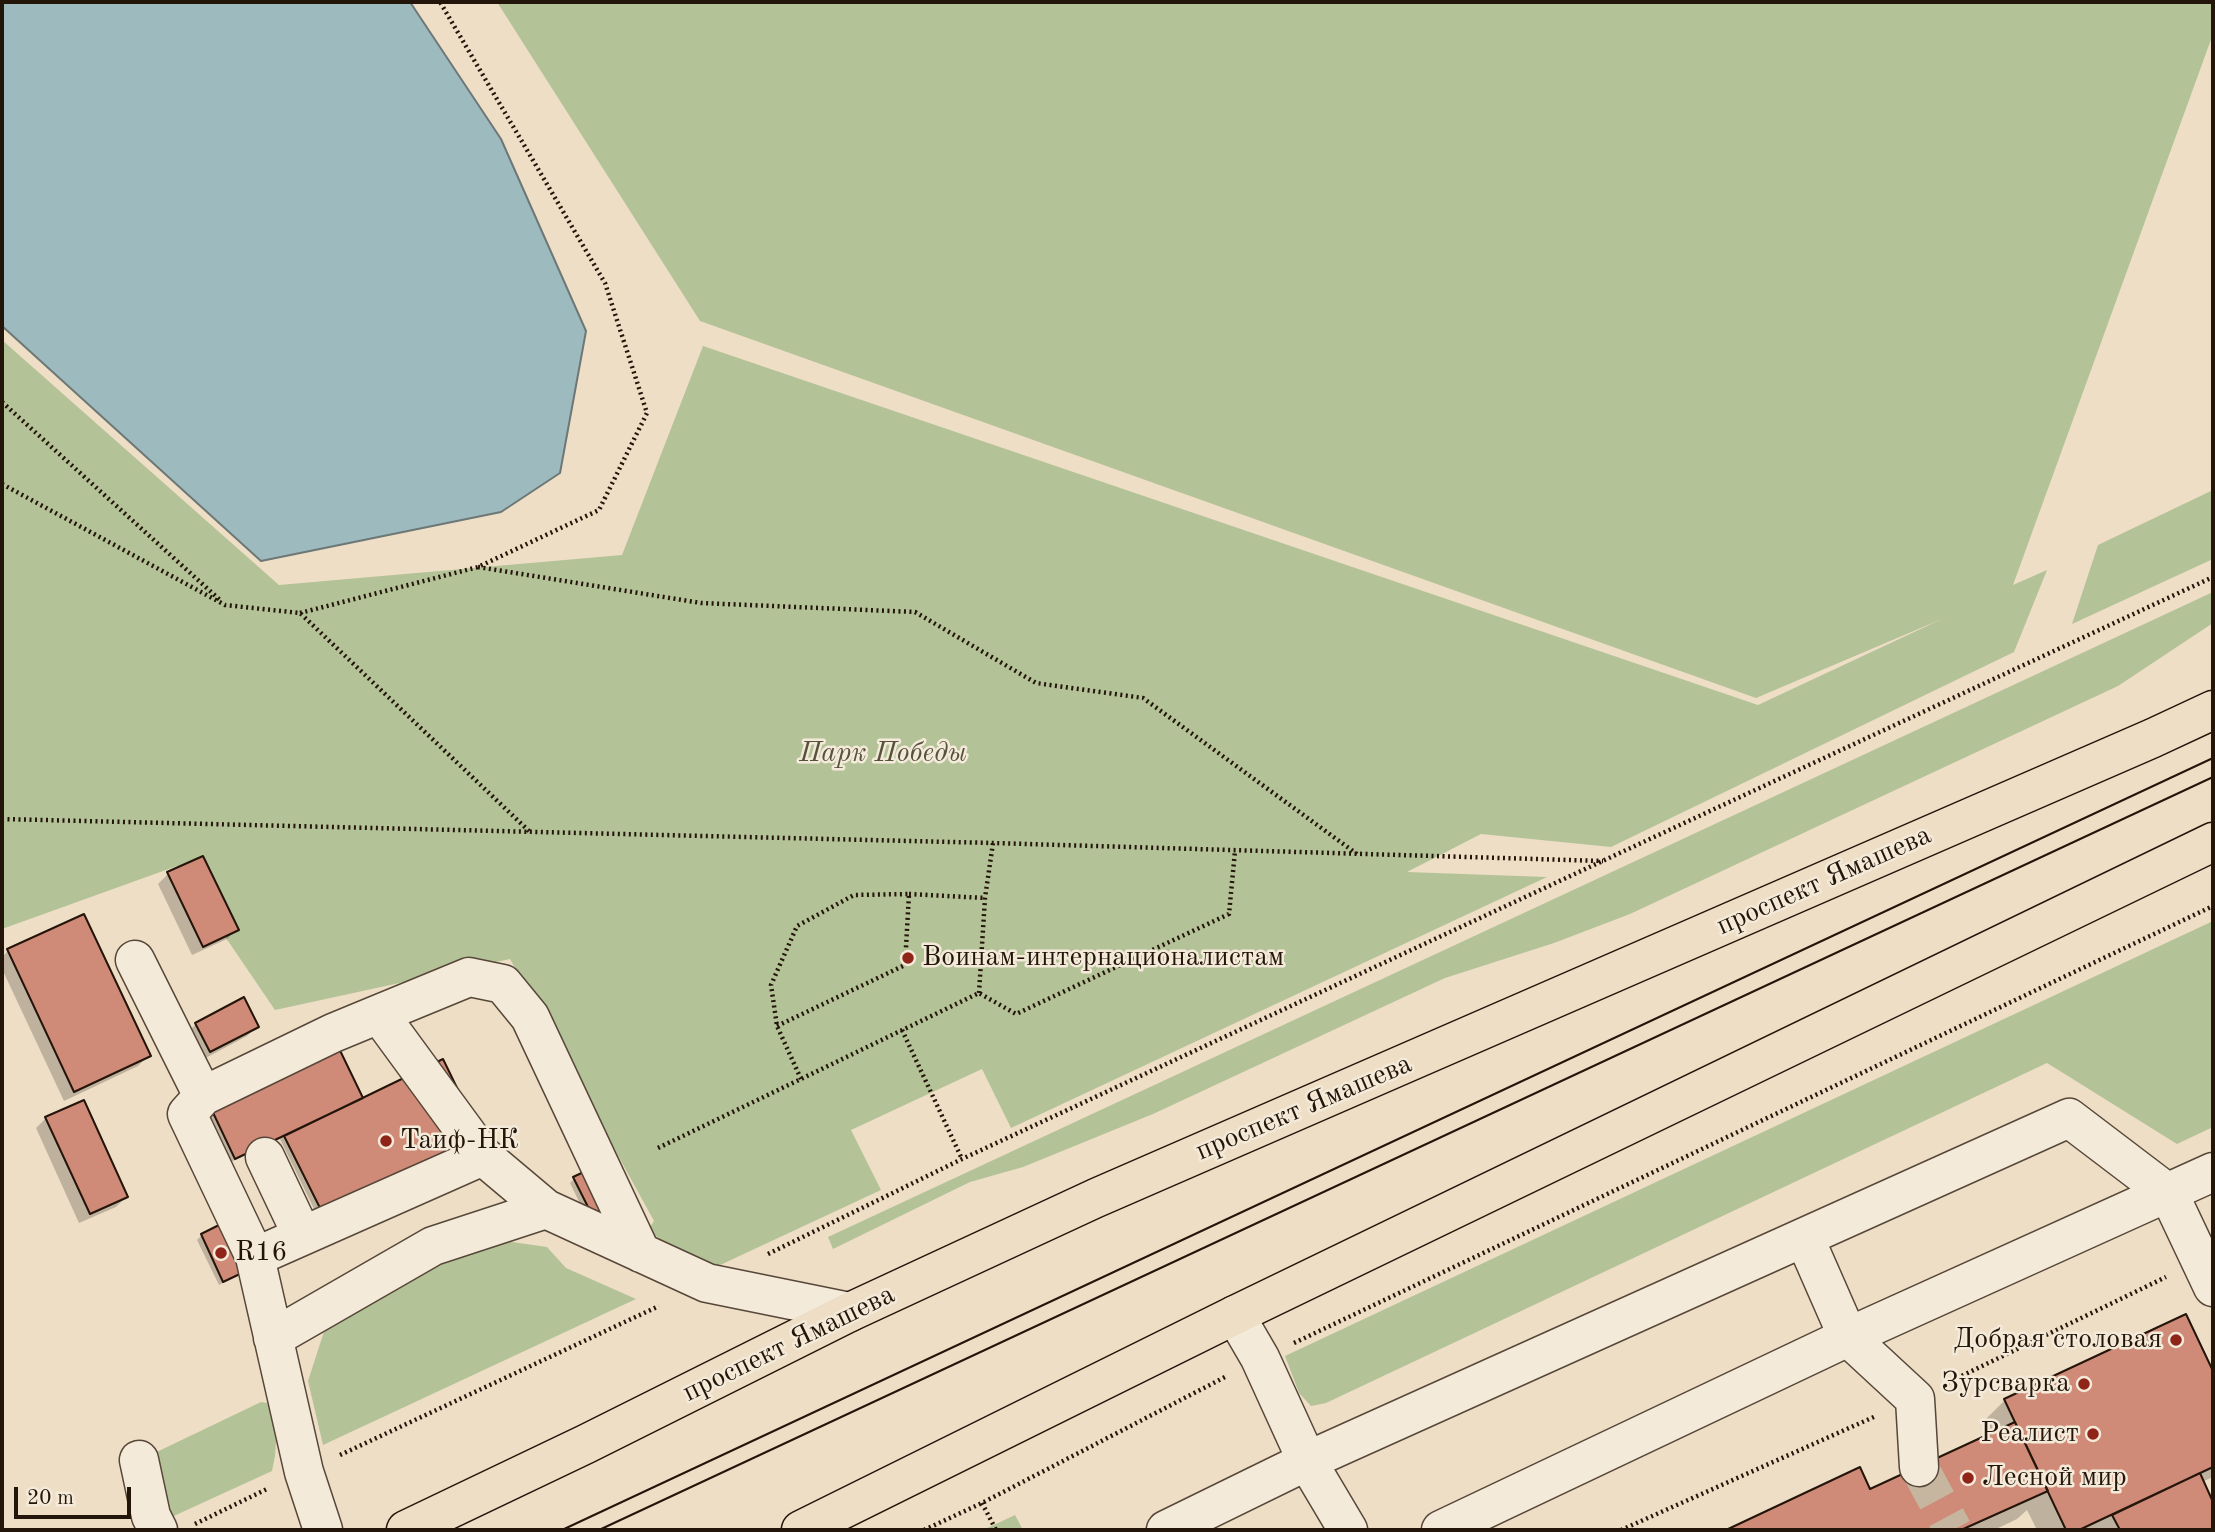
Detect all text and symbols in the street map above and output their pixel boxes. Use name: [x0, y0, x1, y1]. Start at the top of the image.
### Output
park label: Парк Победы: [799, 737, 967, 771]
street label: проспект Ямашева: [1711, 819, 1937, 943]
place label: Воинам-интернационалистам: [922, 941, 1284, 975]
marker: Воинам-интернационалистам: [900, 950, 916, 966]
street label: проспект Ямашева: [1191, 1047, 1417, 1169]
place label: Таиф-НК: [400, 1124, 519, 1158]
marker: Таиф-НК: [378, 1133, 394, 1149]
place label: R16: [235, 1236, 288, 1270]
marker: R16: [213, 1245, 229, 1261]
street label: проспект Ямашева: [677, 1278, 901, 1410]
place label: Добрая столовая: [1954, 1323, 2162, 1357]
marker: Добрая столовая: [2168, 1332, 2184, 1348]
place label: Зурсварка: [1941, 1367, 2070, 1401]
marker: Зурсварка: [2076, 1376, 2092, 1392]
place label: Реалист: [1980, 1417, 2079, 1451]
marker: Реалист: [2085, 1426, 2101, 1442]
place label: Лесной мир: [1982, 1461, 2127, 1495]
marker: Лесной мир: [1960, 1470, 1976, 1486]
scale bar: [18, 1472, 135, 1516]
text: 20 m: [27, 1488, 74, 1509]

